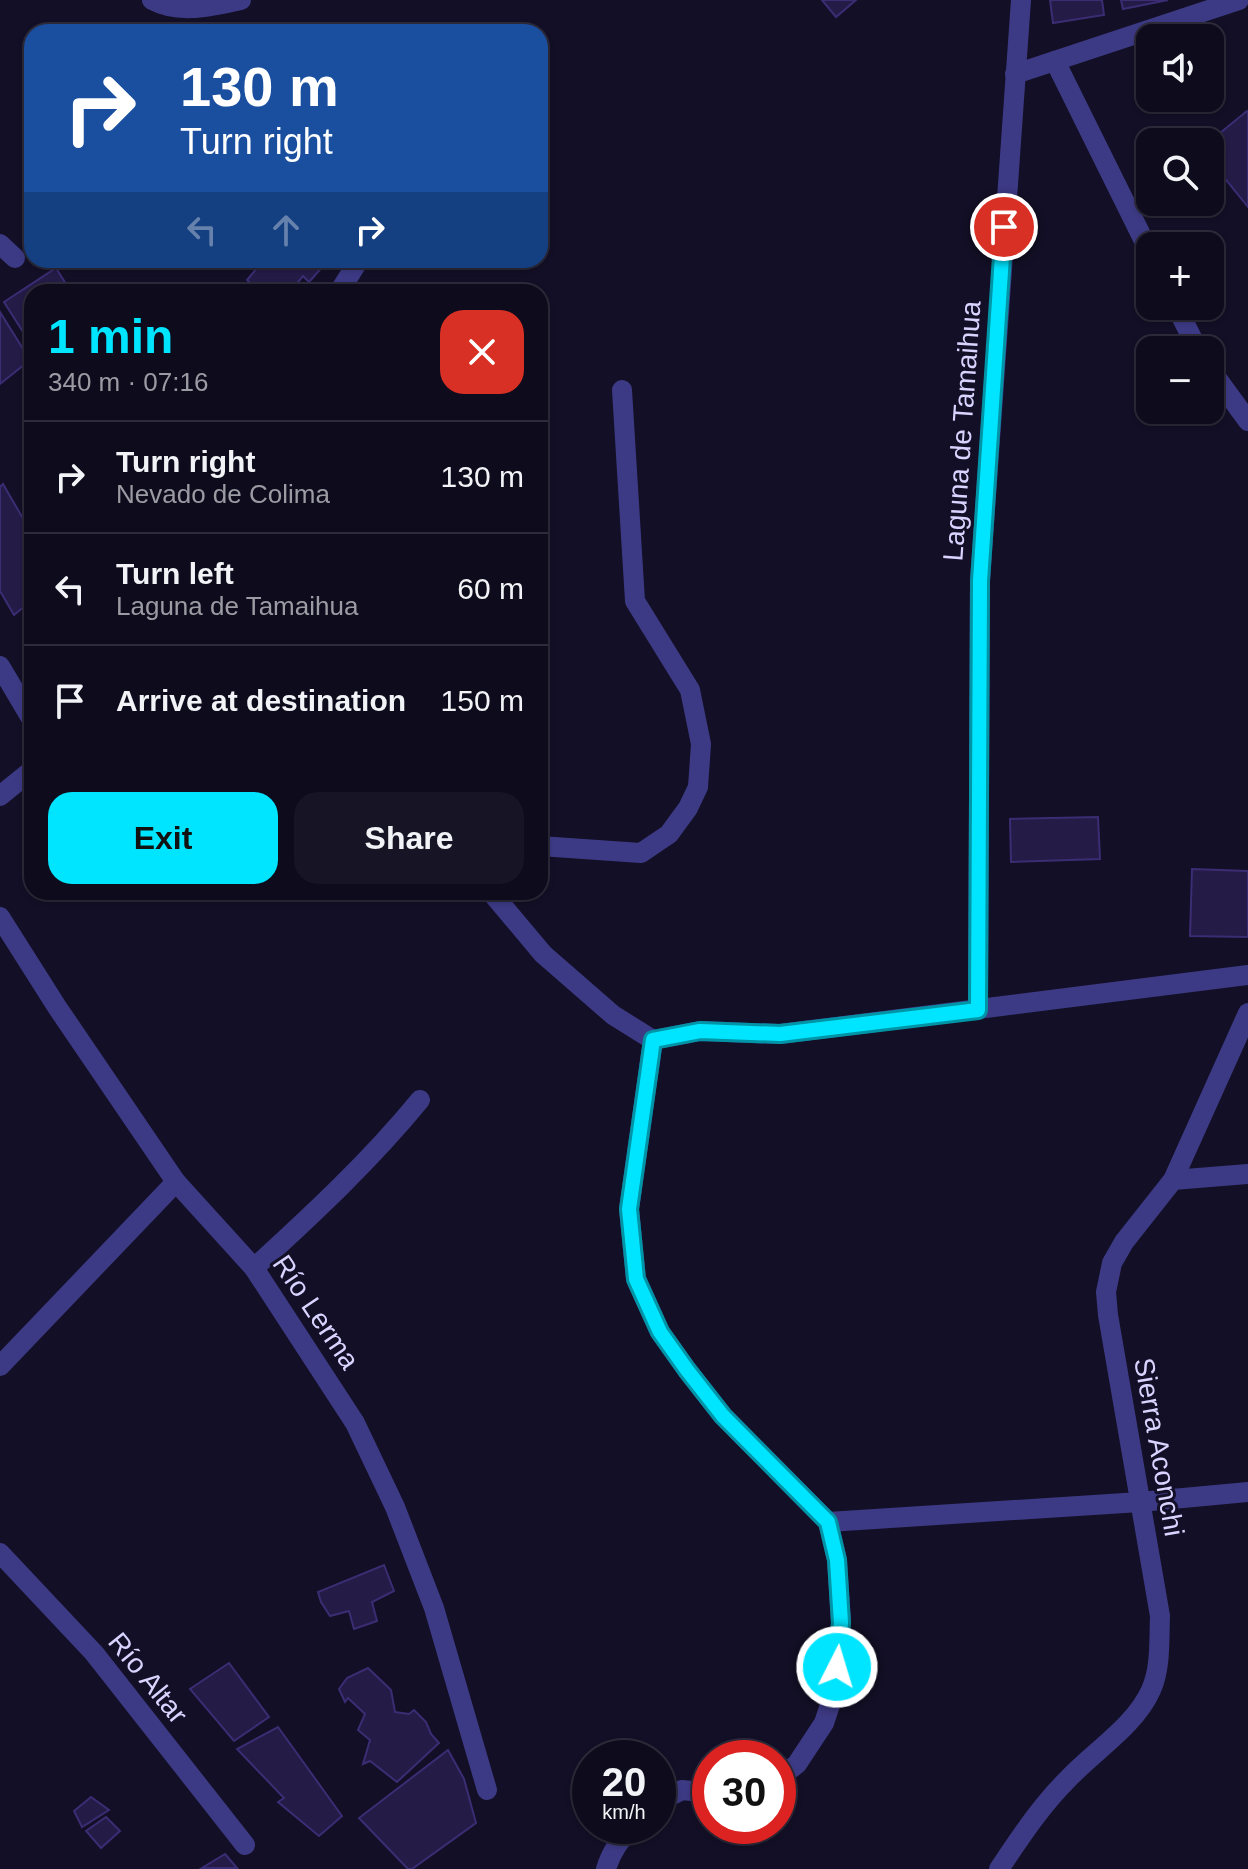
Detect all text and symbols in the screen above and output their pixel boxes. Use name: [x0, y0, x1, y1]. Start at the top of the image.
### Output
map controls: [1136, 24, 1224, 424]
button: sound: [1136, 24, 1224, 112]
text: 130 m: [180, 55, 339, 118]
icon: right: [48, 56, 152, 160]
text: Turn right: [180, 121, 333, 162]
button: search: [1136, 128, 1224, 216]
pin: [970, 193, 1038, 261]
icon: arrive: [982, 205, 1026, 249]
icon: left: [180, 208, 224, 252]
icon: ahead: [264, 208, 308, 252]
icon: right: [348, 208, 392, 252]
button: +: [1136, 232, 1224, 320]
street label: Laguna de Tamaihua: [937, 299, 987, 562]
text: 1 min: [48, 310, 173, 363]
button: close: [440, 310, 524, 394]
button: −: [1136, 336, 1224, 424]
text: 340 m · 07:16: [48, 367, 208, 397]
text: Turn right: [116, 445, 255, 478]
icon: right: [48, 455, 92, 499]
text: 130 m: [441, 460, 524, 493]
text: Nevado de Colima: [116, 479, 330, 509]
text: Turn left: [116, 557, 234, 590]
icon: left: [48, 567, 92, 611]
text: 60 m: [457, 572, 524, 605]
text: Laguna de Tamaihua: [116, 591, 358, 621]
icon: arrive: [48, 679, 92, 723]
text: Arrive at destination: [116, 684, 406, 717]
text: 150 m: [441, 684, 524, 717]
button: Exit: [48, 792, 278, 884]
button: Share: [294, 792, 524, 884]
street label: Río Lerma: [267, 1249, 366, 1375]
street label: Sierra Aconchi: [1128, 1355, 1190, 1539]
position arrow: [795, 1625, 879, 1709]
street label: Río Altar: [102, 1627, 194, 1729]
speed limit sign: 30: [692, 1740, 796, 1844]
text: 20: [602, 1760, 646, 1804]
text: km/h: [602, 1801, 646, 1823]

